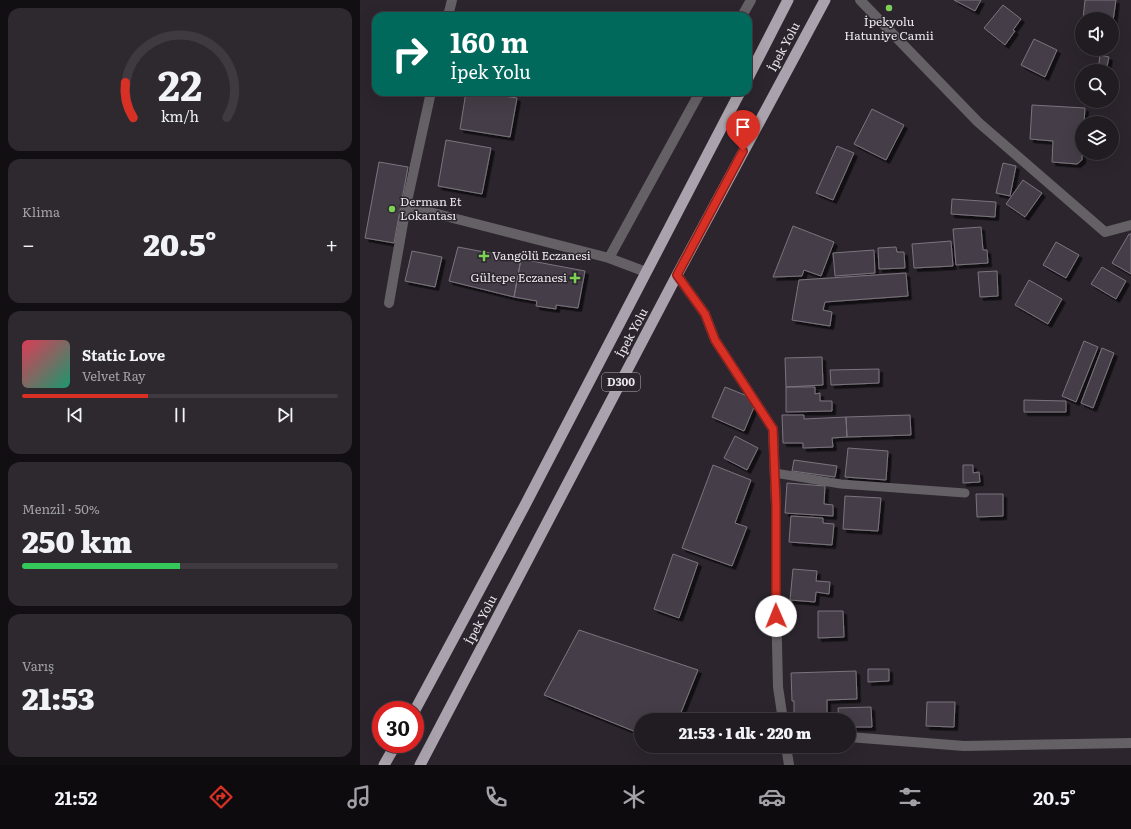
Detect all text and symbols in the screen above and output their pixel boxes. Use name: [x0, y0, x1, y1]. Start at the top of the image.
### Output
marker: İpekyolu Hatuniye Camii: [884, 3, 894, 13]
place label: İpekyolu Hatuniye Camii: [844, 12, 934, 44]
map controls: [1075, 12, 1119, 160]
button: sound: [1075, 12, 1119, 56]
street label: İpek Yolu: [763, 18, 804, 75]
text: 160 m: [450, 20, 529, 62]
icon: right: [384, 28, 436, 80]
text: 22: [158, 52, 202, 114]
text: İpek Yolu: [450, 58, 531, 85]
button: search: [1075, 64, 1119, 108]
text: km/h: [161, 104, 200, 125]
pin: [726, 110, 760, 151]
icon: arrive: [732, 116, 754, 138]
button: layers: [1075, 116, 1119, 160]
place label: Derman Et Lokantası: [400, 192, 462, 224]
text: Klima: [22, 202, 60, 221]
marker: Derman Et Lokantası: [387, 204, 397, 214]
text: 20.5°: [143, 221, 217, 265]
text: −: [22, 227, 35, 260]
text: +: [325, 227, 338, 260]
place label: Vangölü Eczanesi: [492, 246, 591, 264]
marker: Vangölü Eczanesi: [479, 251, 489, 261]
place label: Gültepe Eczanesi: [470, 268, 567, 286]
marker: Gültepe Eczanesi: [570, 273, 580, 283]
street label: İpek Yolu: [611, 304, 652, 361]
text: Static Love: [82, 343, 165, 366]
text: Velvet Ray: [82, 366, 146, 385]
road number: D300: [602, 373, 640, 391]
icon: previous: [64, 404, 86, 426]
icon: pause: [169, 404, 191, 426]
icon: next: [274, 404, 296, 426]
text: Menzil · 50%: [22, 499, 100, 518]
text: 250 km: [22, 518, 132, 562]
street label: İpek Yolu: [460, 591, 501, 648]
position arrow: [755, 595, 797, 637]
text: Varış: [22, 656, 54, 675]
text: 21:53: [22, 675, 94, 719]
speed limit sign: 30: [372, 701, 424, 753]
text: 21:53 · 1 dk · 220 m: [679, 721, 811, 744]
icon: directions: [207, 783, 235, 811]
icon: music: [345, 783, 373, 811]
icon: phone: [482, 783, 510, 811]
icon: climate: [620, 783, 648, 811]
icon: car: [758, 783, 786, 811]
icon: filters: [896, 783, 924, 811]
text: 21:52: [55, 784, 97, 811]
text: 20.5°: [1033, 784, 1076, 811]

